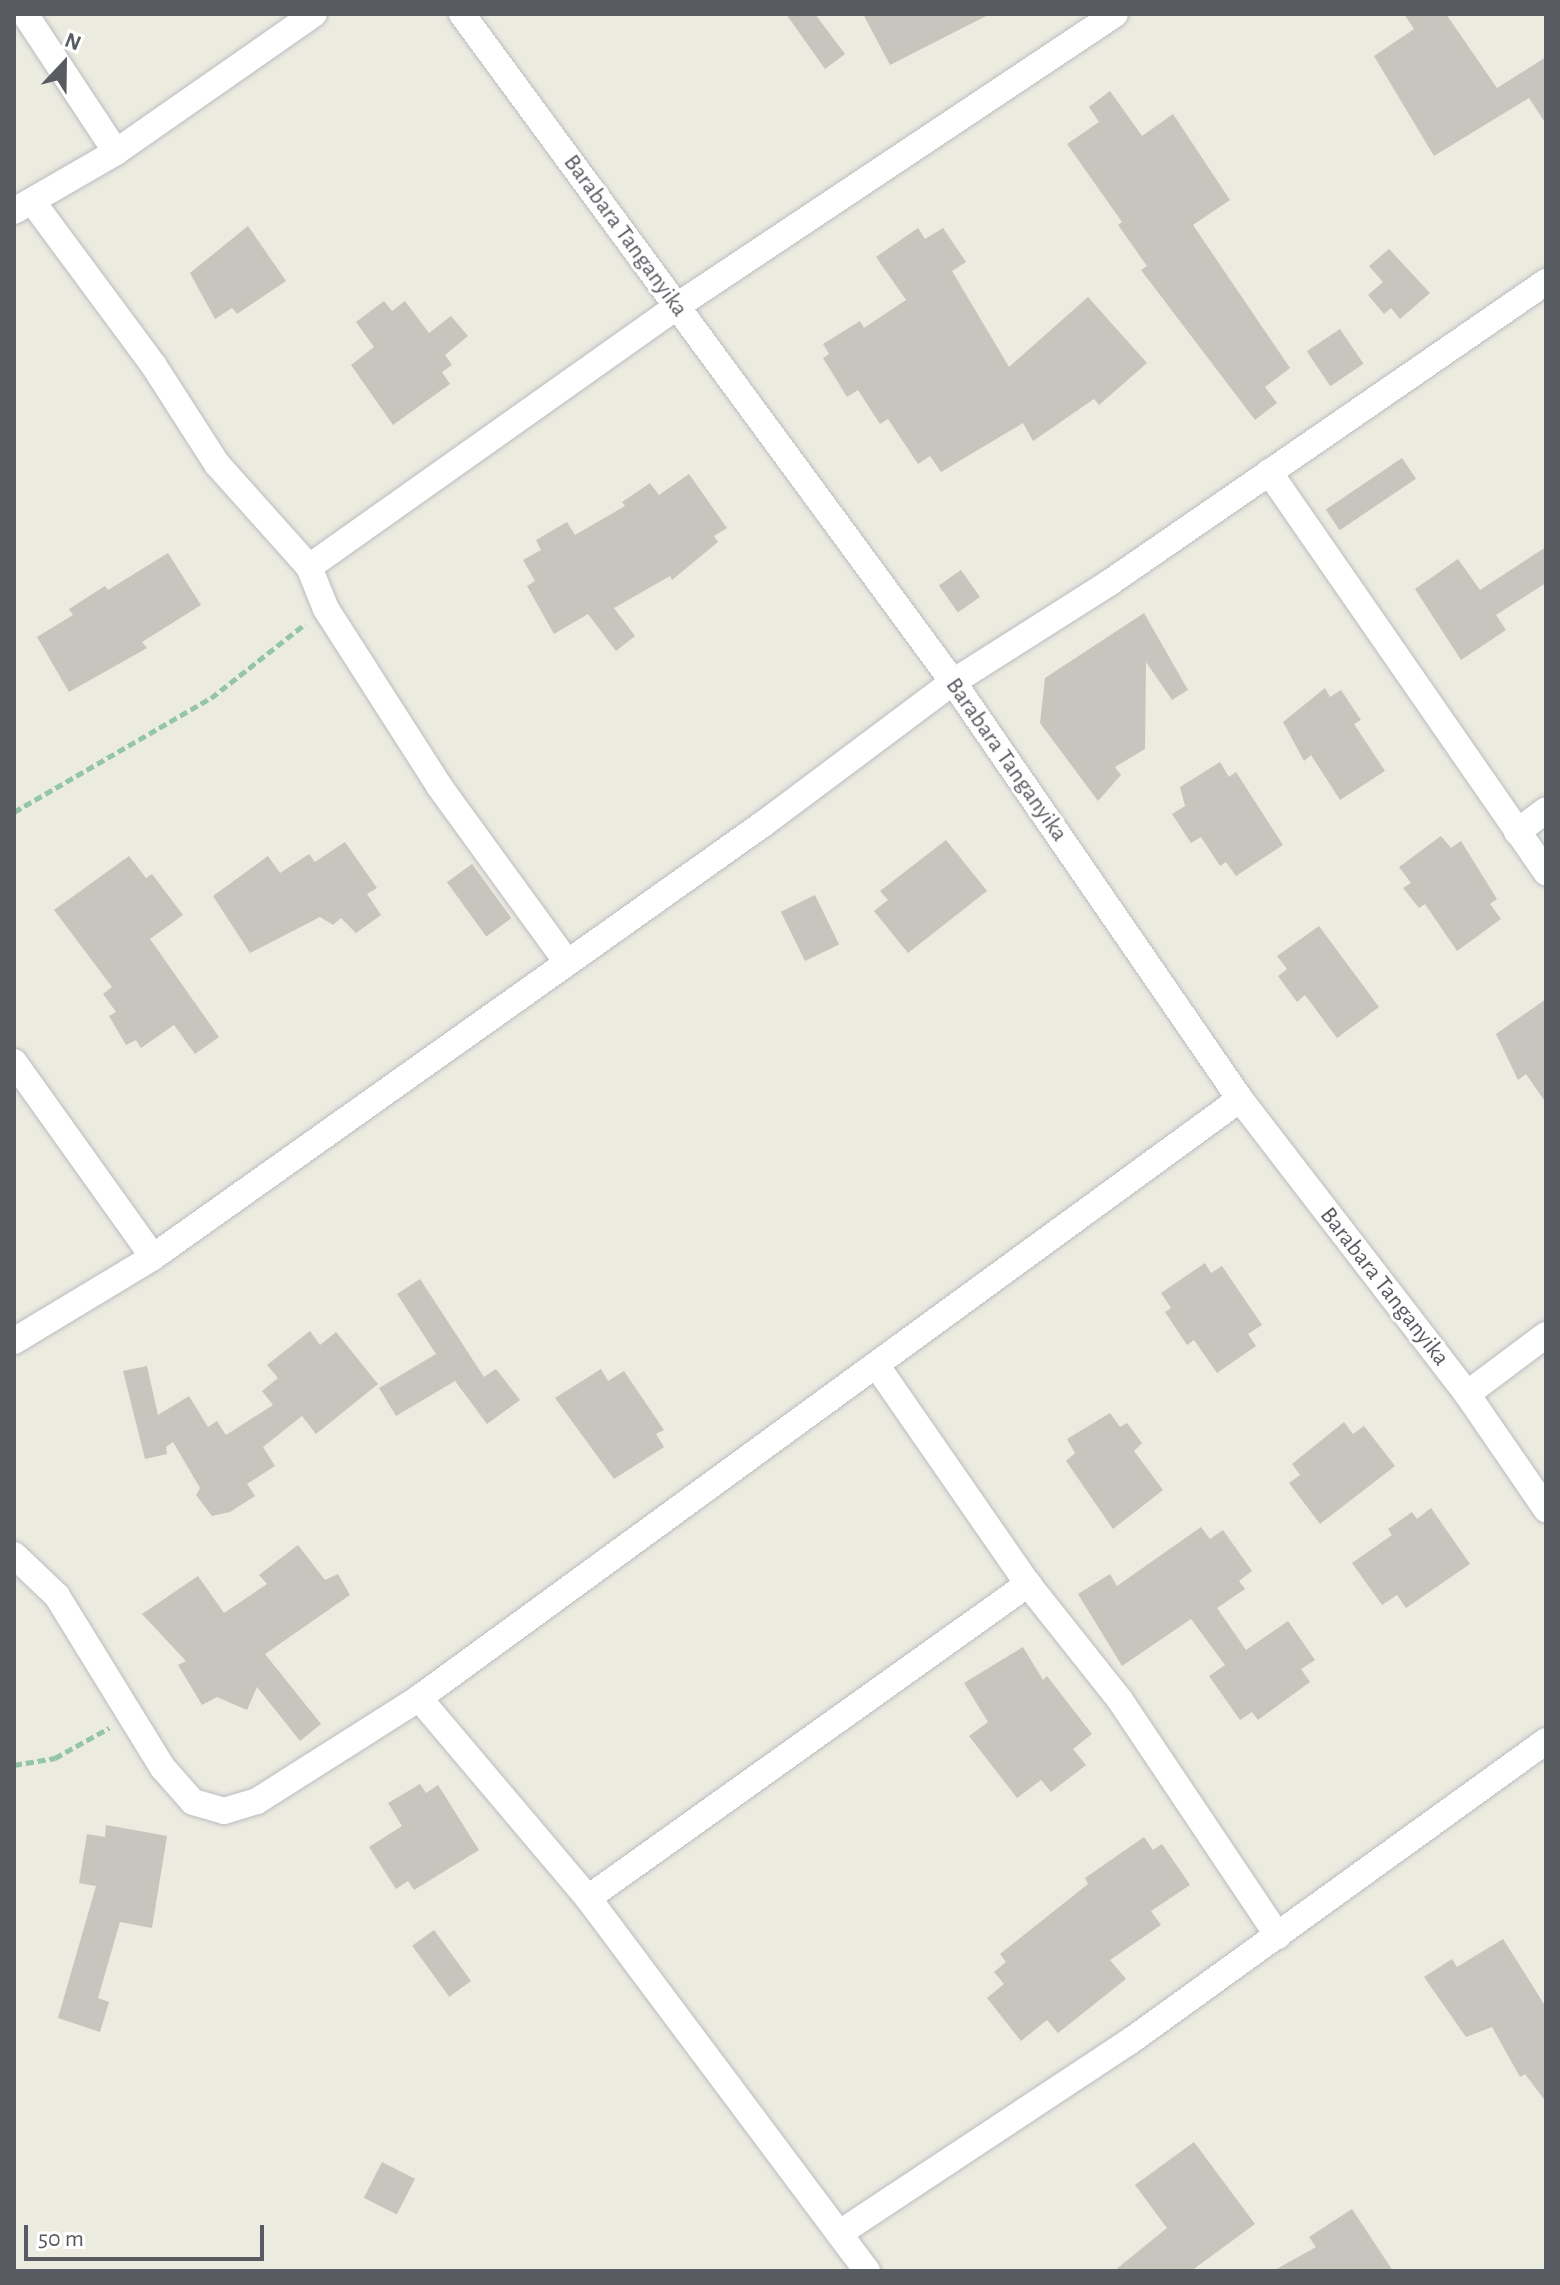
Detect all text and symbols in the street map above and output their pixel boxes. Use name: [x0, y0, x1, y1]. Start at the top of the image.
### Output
north arrow: [24, 24, 104, 104]
text: N: [62, 29, 84, 55]
street label: Barabara Tanganyika: [557, 149, 693, 323]
street label: Barabara Tanganyika: [939, 673, 1073, 847]
street label: Barabara Tanganyika: [1313, 1202, 1455, 1372]
scale bar: [28, 2209, 268, 2259]
text: 50 m: [38, 2227, 84, 2251]

